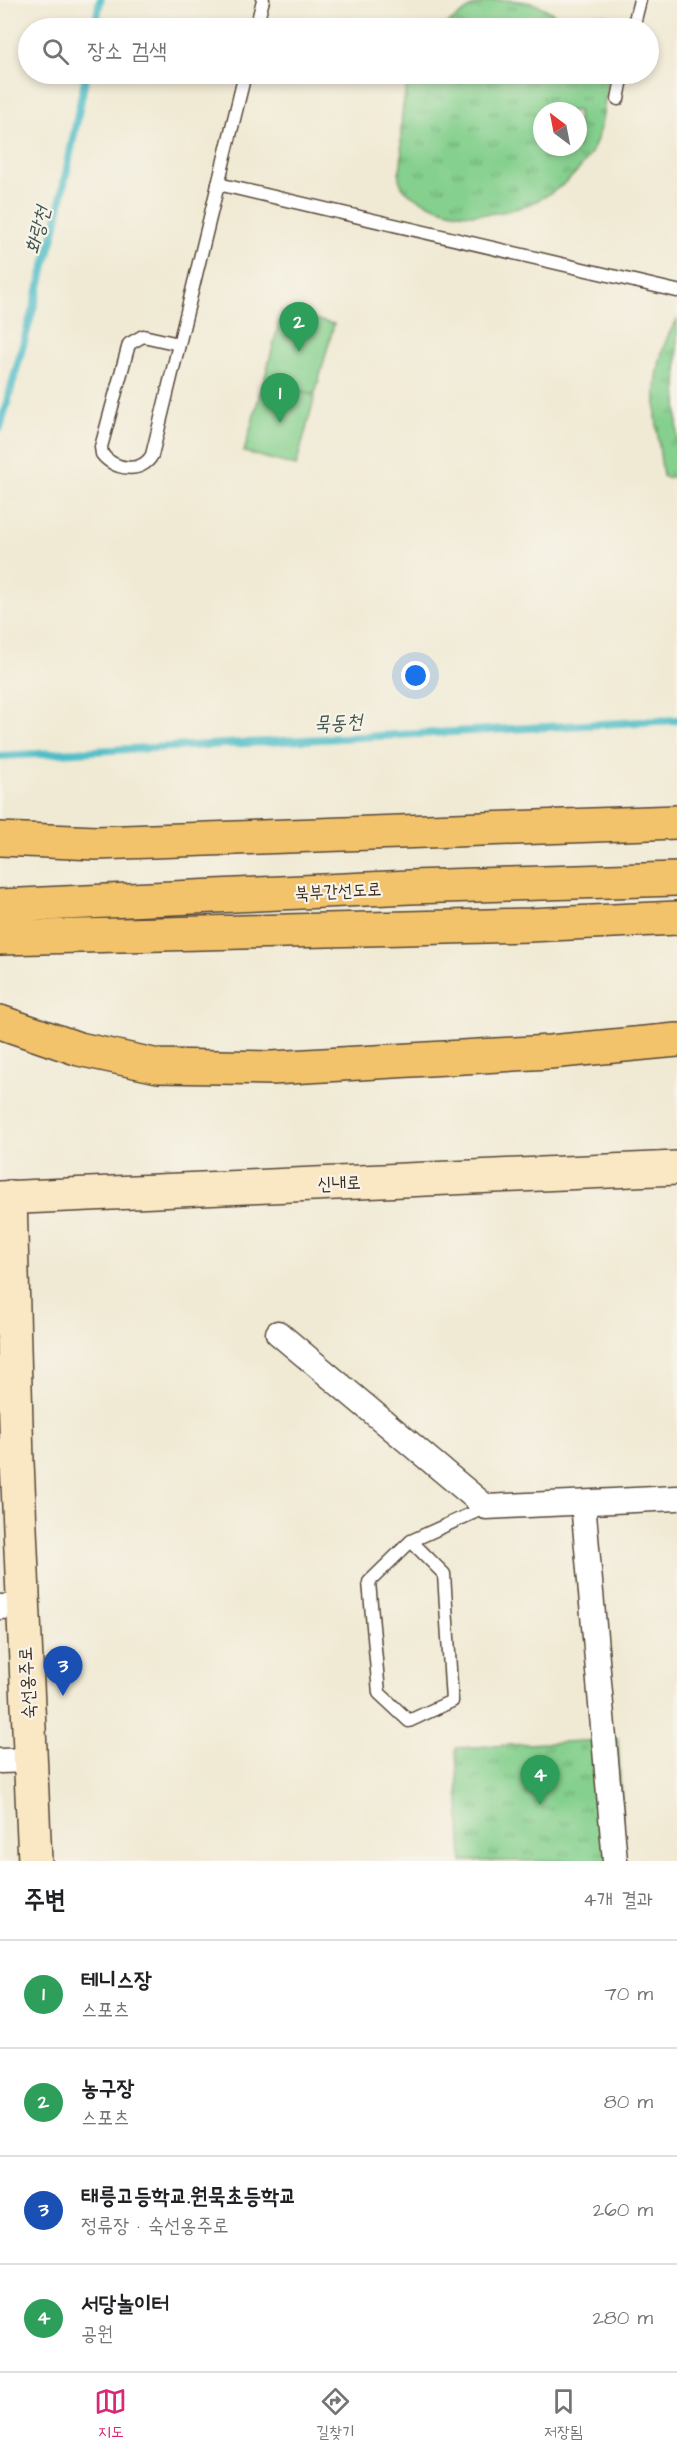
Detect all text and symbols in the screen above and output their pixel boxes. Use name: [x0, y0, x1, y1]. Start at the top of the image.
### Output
search box: [18, 18, 659, 84]
icon: search: [39, 35, 72, 68]
text: 장소 검색: [87, 36, 167, 67]
north arrow: [533, 102, 587, 156]
water label: 화랑천: [19, 202, 58, 257]
pin: 2: [280, 302, 318, 352]
pin: 1: [260, 374, 300, 423]
your location: [401, 661, 430, 690]
water label: 묵동천: [313, 708, 365, 738]
street label: 북부간선도로: [294, 877, 382, 906]
street label: 신내로: [317, 1170, 361, 1197]
street label: 숙선옹주로: [13, 1646, 42, 1720]
pin: 3: [44, 1646, 82, 1696]
pin: 4: [520, 1756, 560, 1805]
text: 주변: [24, 1882, 66, 1918]
text: 4개 결과: [583, 1886, 653, 1914]
text: 테니스장: [81, 1965, 152, 1996]
text: 1: [42, 1980, 45, 2008]
text: 70 m: [605, 1980, 653, 2008]
text: 스포츠: [81, 1996, 129, 2024]
text: 농구장: [81, 2073, 134, 2104]
text: 2: [38, 2088, 49, 2116]
text: 80 m: [604, 2088, 653, 2116]
text: 스포츠: [81, 2104, 129, 2132]
text: 태릉고등학교.원묵초등학교: [81, 2181, 297, 2212]
text: 3: [38, 2196, 49, 2224]
text: 260 m: [593, 2196, 653, 2224]
text: 정류장 · 숙선옹주로: [81, 2212, 229, 2240]
text: 서당놀이터: [81, 2289, 170, 2320]
text: 4: [37, 2304, 50, 2332]
text: 280 m: [592, 2304, 653, 2332]
text: 공원: [81, 2320, 113, 2348]
tab: 지도: [94, 2385, 127, 2443]
tab: 길찾기: [316, 2385, 355, 2443]
tab: 저장됨: [544, 2385, 583, 2443]

